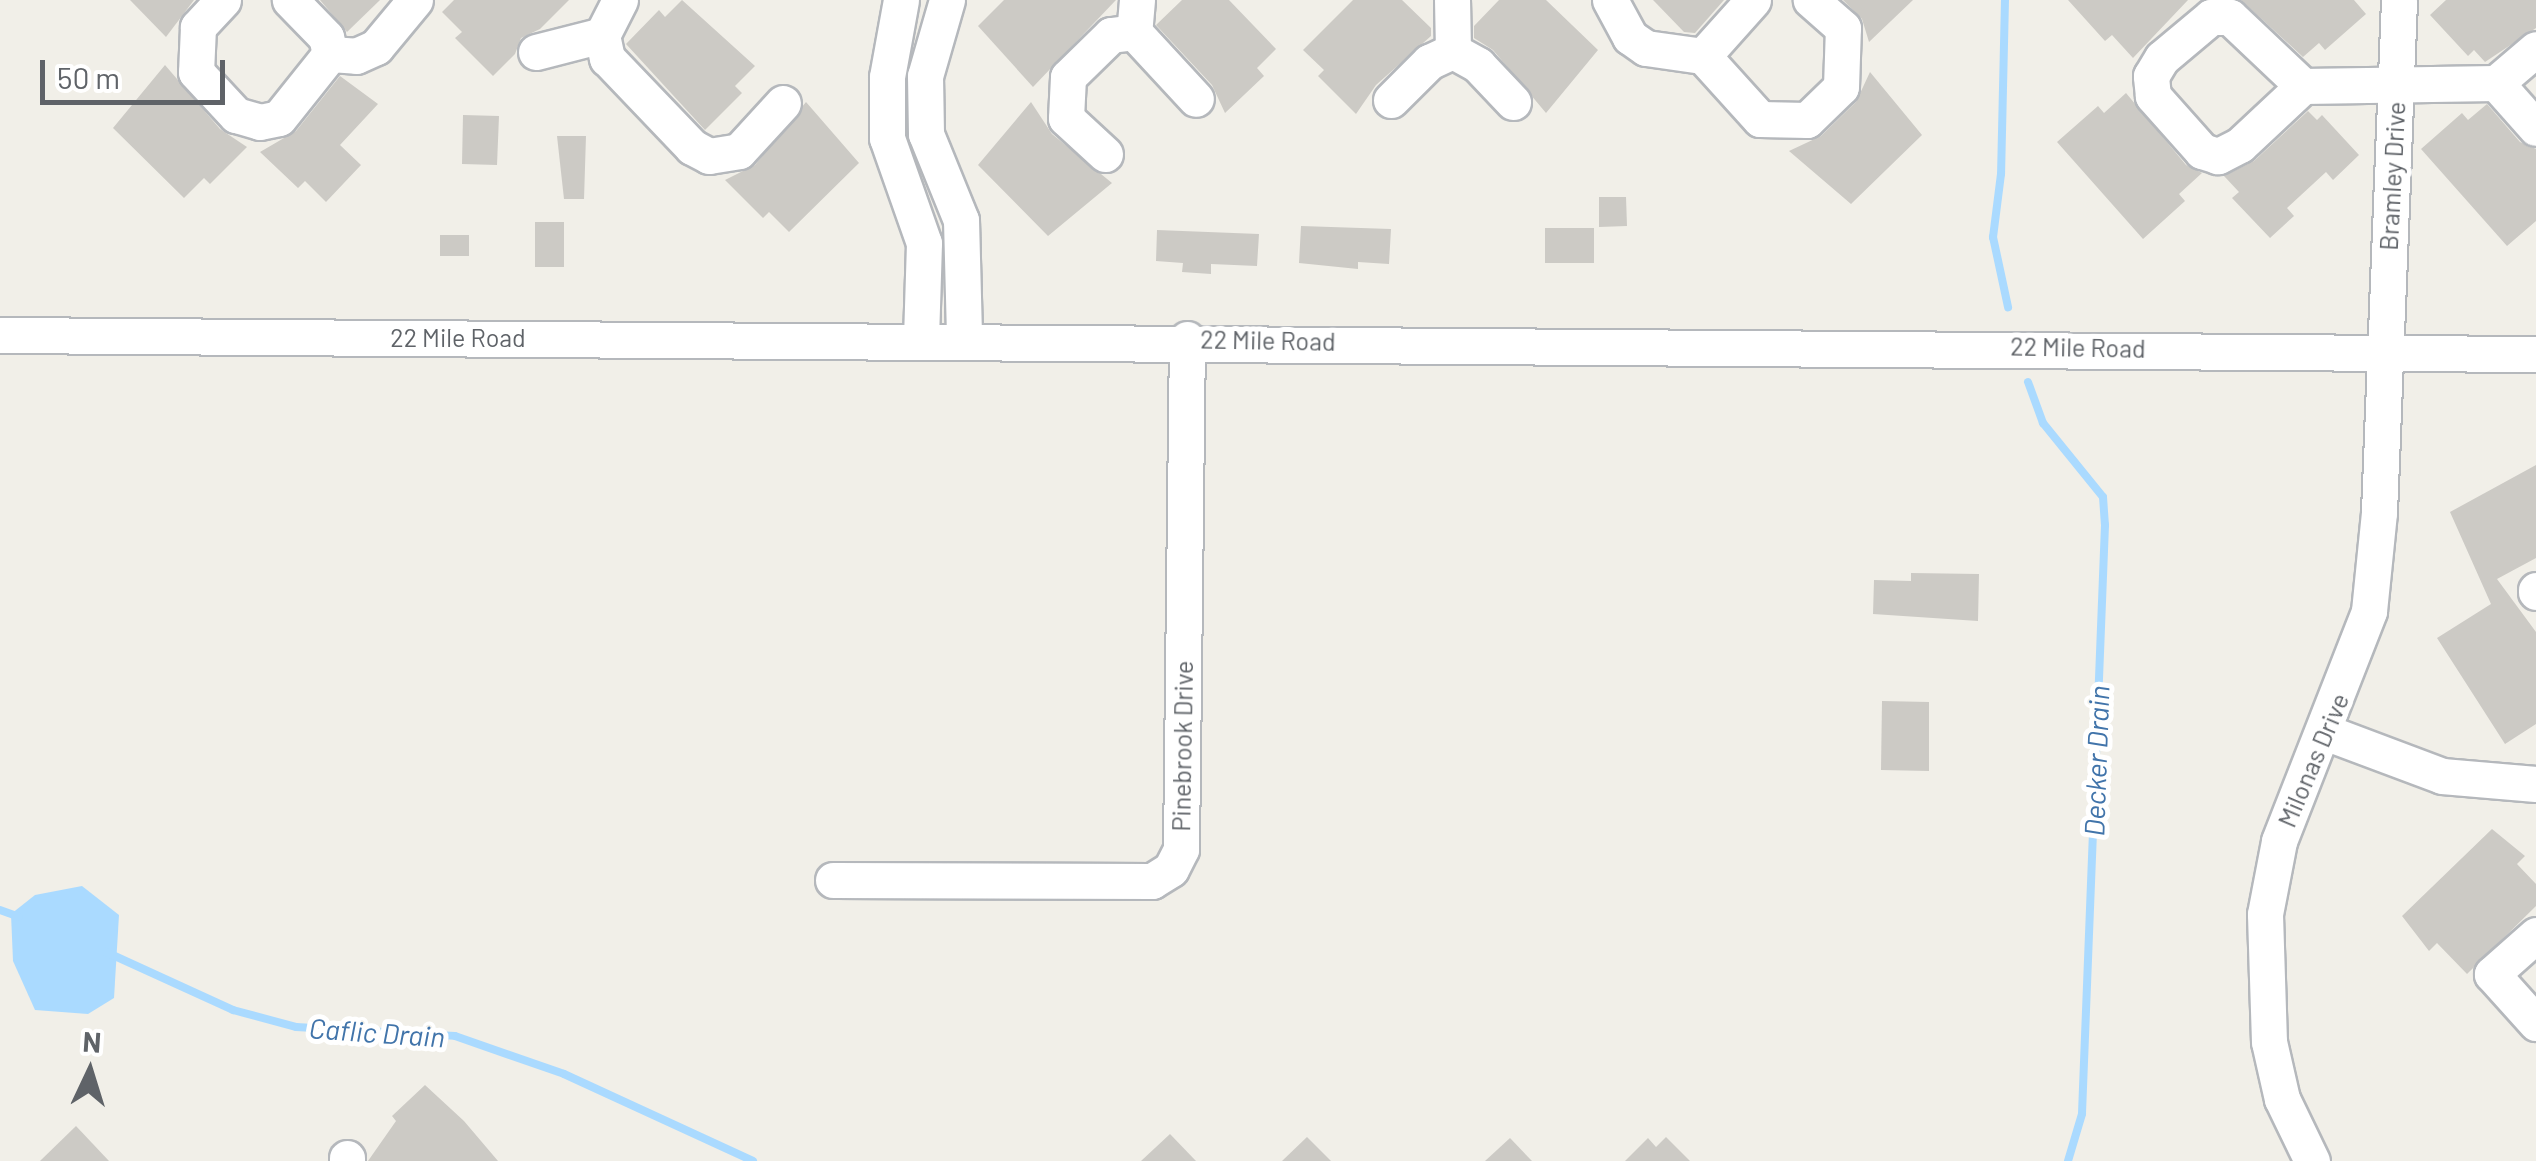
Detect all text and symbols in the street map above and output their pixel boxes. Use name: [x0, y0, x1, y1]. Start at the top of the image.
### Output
scale bar: [45, 40, 230, 102]
text: 50 m: [57, 59, 120, 95]
street label: Bramley Drive: [2373, 101, 2411, 251]
street label: 22 Mile Road: [390, 322, 526, 352]
street label: 22 Mile Road: [1200, 324, 1336, 356]
street label: 22 Mile Road: [2010, 331, 2146, 363]
street label: Pinebrook Drive: [1166, 660, 1198, 832]
water label: Decker Drain: [2077, 685, 2115, 837]
street label: Milonas Drive: [2271, 689, 2355, 831]
water label: Caflic Drain: [308, 1010, 446, 1054]
north arrow: [40, 1021, 140, 1121]
text: N: [82, 1023, 103, 1059]

